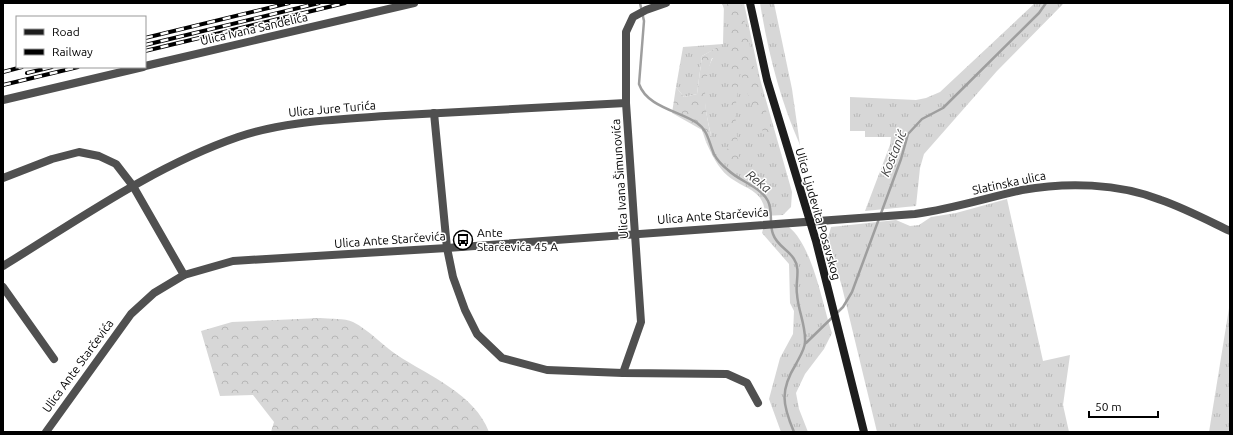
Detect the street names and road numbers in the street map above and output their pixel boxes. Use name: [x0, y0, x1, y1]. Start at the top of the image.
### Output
street label: Ulica Ivana Sandelića: [199, 10, 309, 47]
street label: Ulica Jure Turića: [288, 98, 376, 119]
street label: Ulica Ivana Šimunovića: [609, 119, 630, 240]
street label: Ulica Ljudevita Posavskog: [793, 146, 844, 281]
street label: Slatinska ulica: [971, 168, 1047, 197]
street label: Ulica Ante Starčevića: [657, 205, 769, 226]
street label: Ulica Ante Starčevića: [334, 229, 446, 250]
street label: Ulica Ante Starčevića: [39, 317, 116, 415]

